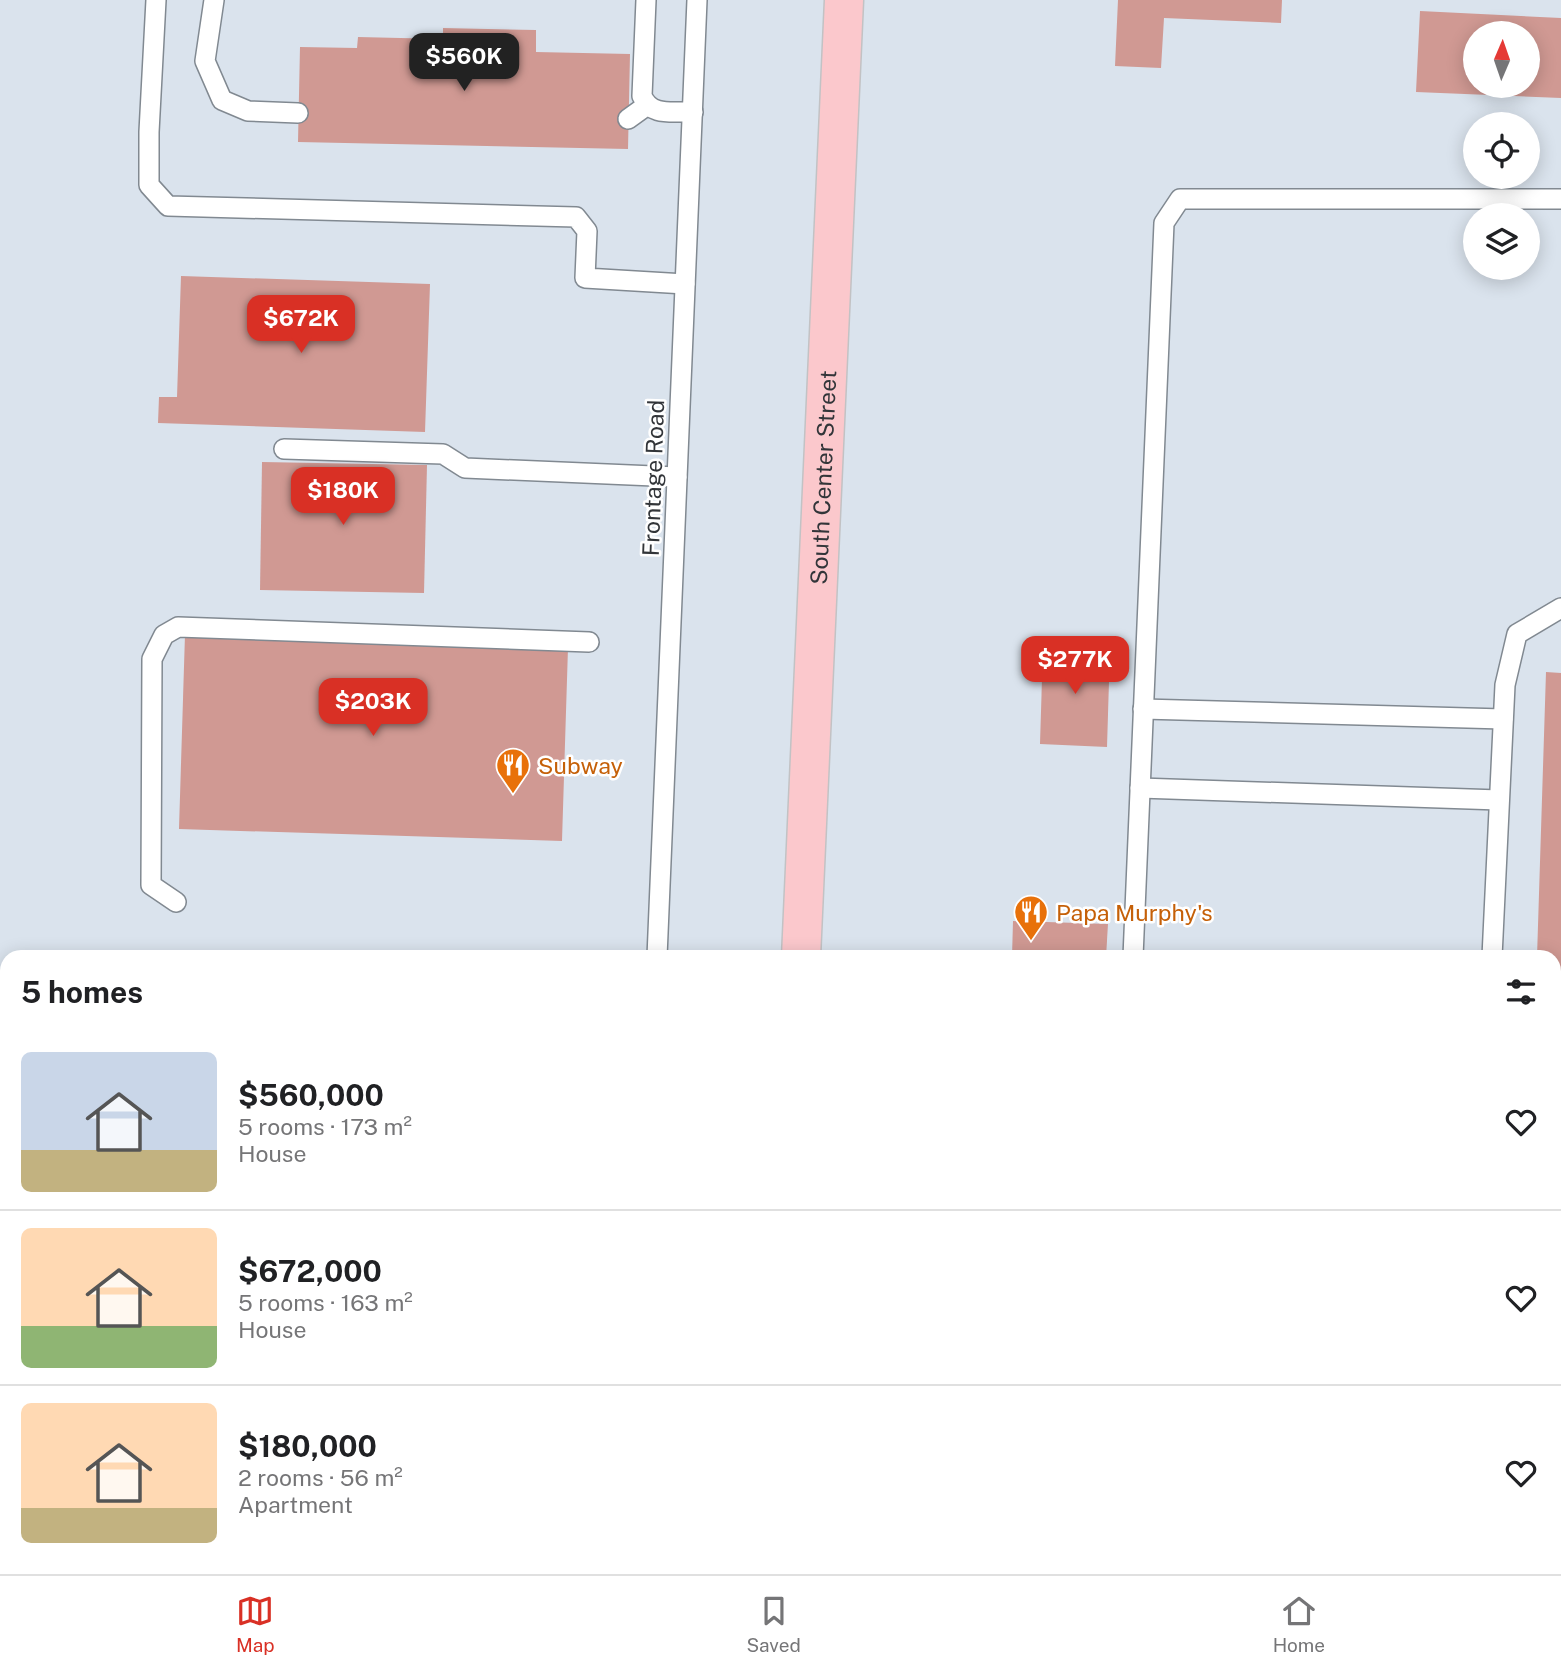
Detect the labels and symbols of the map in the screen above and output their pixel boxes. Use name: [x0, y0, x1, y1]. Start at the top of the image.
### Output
north arrow: [1463, 21, 1540, 98]
pin: $560K: [415, 34, 513, 93]
pin: $672K: [252, 296, 350, 355]
street label: South Center Street: [804, 370, 841, 585]
street label: Frontage Road: [637, 399, 669, 557]
pin: $180K: [294, 468, 392, 527]
pin: $277K: [1026, 636, 1124, 696]
pin: $203K: [324, 678, 422, 738]
restaurant icon: Subway: [494, 746, 532, 795]
place label: Subway: [538, 752, 623, 779]
restaurant icon: Papa Murphy's: [1012, 893, 1050, 942]
place label: Papa Murphy's: [1056, 899, 1213, 926]

